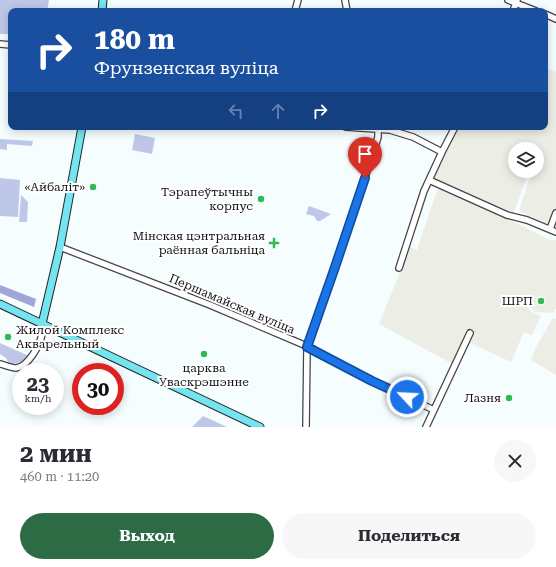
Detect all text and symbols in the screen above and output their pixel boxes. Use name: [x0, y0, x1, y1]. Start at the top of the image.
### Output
text: 180 m: [94, 23, 175, 56]
icon: right: [28, 24, 80, 76]
text: Фрунзенская вуліца: [94, 57, 279, 78]
icon: left: [225, 100, 247, 122]
icon: ahead: [267, 100, 289, 122]
icon: right: [309, 100, 331, 122]
pin: [348, 137, 382, 178]
map controls: [508, 142, 544, 178]
button: layers: [508, 142, 544, 178]
icon: arrive: [354, 143, 376, 165]
place label: «Айбаліт»: [24, 180, 85, 194]
marker: «Айбаліт»: [88, 182, 98, 192]
place label: Тэрапеўтычны корпус: [161, 185, 253, 213]
marker: Тэрапеўтычны корпус: [256, 194, 266, 204]
place label: Мінская цэнтральная раённая бальніца: [133, 229, 265, 257]
marker: Мінская цэнтральная раённая бальніца: [268, 237, 280, 249]
street label: Першамайская вуліца: [167, 271, 297, 337]
place label: ШРП: [502, 294, 533, 308]
marker: ШРП: [536, 296, 546, 306]
place label: Жилой Комплекс Акварельный: [16, 323, 125, 351]
marker: Жилой Комплекс Акварельный: [3, 332, 13, 342]
marker: царква Уваскрэшэнне: [199, 349, 209, 359]
place label: царква Уваскрэшэнне: [159, 361, 249, 389]
speed limit sign: 30: [72, 363, 124, 415]
text: 23: [27, 372, 49, 396]
position arrow: [386, 376, 428, 418]
place label: Лазня: [464, 391, 501, 405]
text: km/h: [25, 393, 51, 404]
marker: Лазня: [504, 393, 514, 403]
text: 2 мин: [20, 440, 92, 468]
button: close: [494, 440, 536, 482]
text: 460 m · 11:20: [20, 469, 99, 484]
button: Выход: [20, 513, 274, 559]
button: Поделиться: [282, 513, 536, 559]

